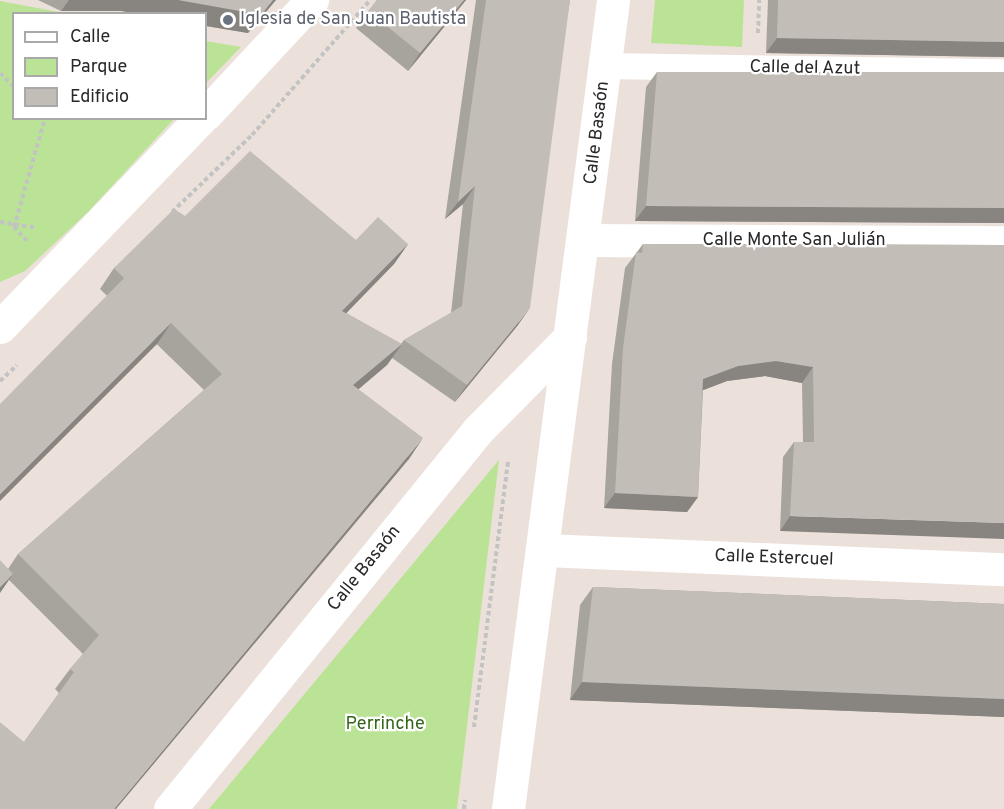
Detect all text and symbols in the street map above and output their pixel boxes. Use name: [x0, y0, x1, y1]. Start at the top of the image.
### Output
place label: Iglesia de San Juan Bautista: [240, 9, 466, 31]
legend: [12, 12, 207, 120]
marker: Iglesia de San Juan Bautista: [221, 13, 235, 27]
text: Calle: [70, 26, 110, 49]
text: Parque: [70, 56, 127, 79]
street label: Calle del Azut: [749, 57, 861, 81]
street label: Calle Basaón: [581, 80, 615, 186]
text: Edificio: [70, 86, 129, 109]
street label: Calle Monte San Julián: [702, 230, 886, 252]
street label: Calle Basaón: [324, 522, 406, 616]
street label: Calle Estercuel: [714, 546, 834, 572]
park label: Perrinche: [345, 714, 425, 736]

